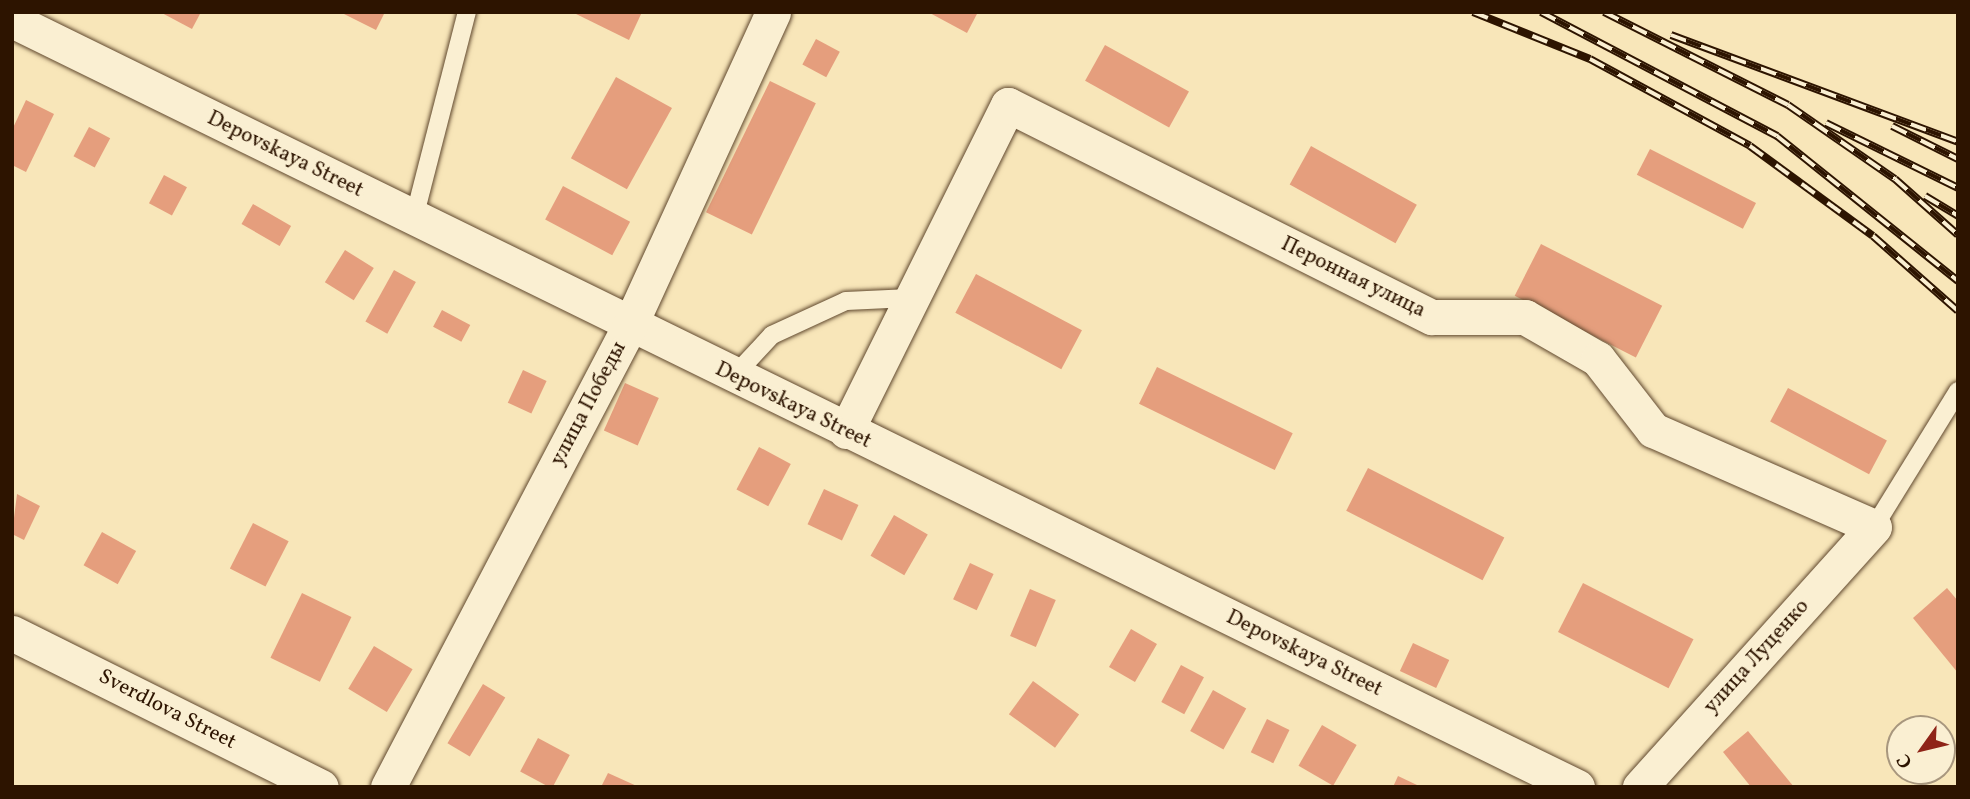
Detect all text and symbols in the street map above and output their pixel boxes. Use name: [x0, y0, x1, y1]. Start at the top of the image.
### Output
street label: Depovskaya Street: [203, 106, 367, 204]
street label: Перонная улица: [1276, 232, 1430, 324]
street label: улица Победы: [546, 338, 632, 470]
street label: Depovskaya Street: [711, 357, 875, 455]
street label: улица Луценко: [1699, 595, 1815, 719]
street label: Depovskaya Street: [1222, 605, 1386, 703]
street label: Sverdlova Street: [94, 664, 240, 756]
north arrow: [1886, 715, 1956, 785]
text: С: [1891, 748, 1919, 773]

